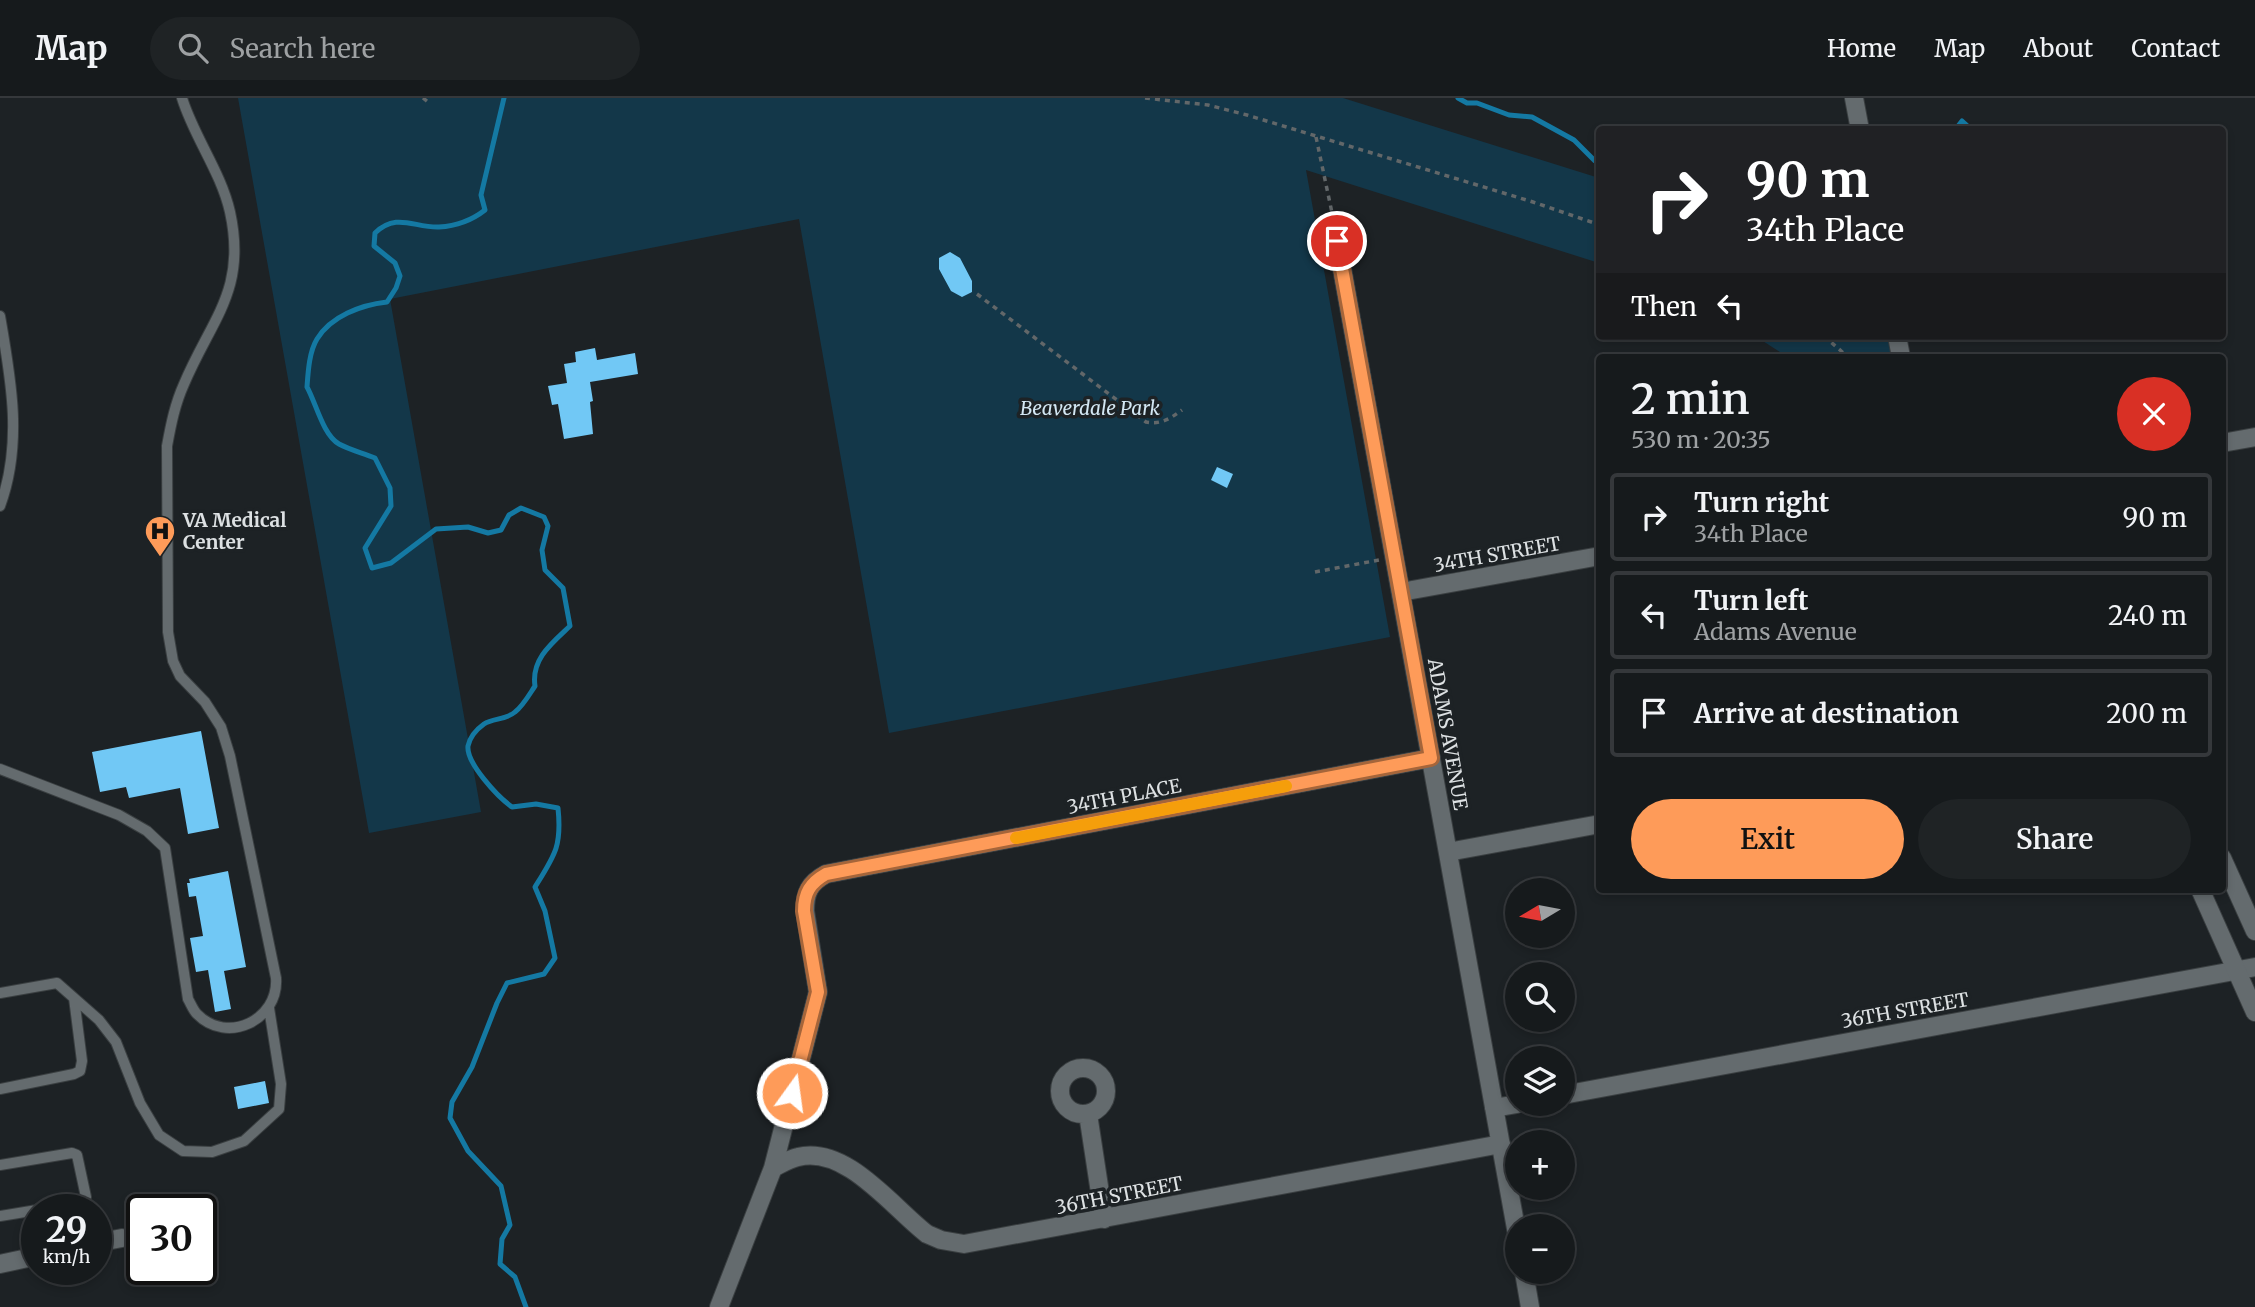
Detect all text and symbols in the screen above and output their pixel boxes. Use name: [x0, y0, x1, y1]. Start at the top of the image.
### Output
search box: [150, 17, 640, 80]
text: Map: [35, 28, 108, 69]
icon: search: [174, 29, 212, 67]
text: Search here: [230, 32, 375, 65]
text: Home: [1827, 33, 1896, 64]
text: Map: [1934, 33, 1985, 64]
text: About: [2023, 33, 2093, 64]
text: Contact: [2131, 33, 2220, 64]
text: 90 m: [1746, 149, 1870, 210]
icon: right: [1631, 154, 1722, 245]
text: 34th Place: [1746, 210, 1904, 250]
pin: [1307, 211, 1367, 271]
icon: arrive: [1318, 222, 1356, 260]
icon: left: [1711, 287, 1749, 325]
text: Then: [1631, 290, 1697, 323]
text: 2 min: [1631, 373, 1750, 425]
button: close: [2117, 377, 2191, 451]
park label: Beaverdale Park: [1020, 396, 1161, 420]
text: 530 m · 20:35: [1631, 425, 1771, 454]
text: Turn right: [1694, 486, 1829, 519]
icon: right: [1635, 498, 1673, 536]
text: 90 m: [2123, 501, 2187, 534]
place label: VA Medical Center: [182, 508, 286, 554]
hospital icon: VA Medical Center: [143, 514, 177, 558]
text: 34th Place: [1694, 519, 1808, 548]
street label: 34TH STREET: [1432, 531, 1562, 577]
text: Turn left: [1694, 584, 1808, 617]
icon: left: [1635, 596, 1673, 634]
text: 240 m: [2108, 599, 2187, 632]
text: Adams Avenue: [1694, 617, 1857, 646]
street label: ADAMS AVENUE: [1423, 655, 1473, 812]
icon: arrive: [1635, 694, 1673, 732]
text: Arrive at destination: [1694, 697, 1959, 730]
text: 200 m: [2106, 697, 2187, 730]
street label: 34TH PLACE: [1065, 773, 1183, 819]
button: Exit: [1631, 799, 1904, 879]
button: Share: [1918, 799, 2191, 879]
north arrow: [1505, 878, 1575, 948]
map controls: [1505, 878, 1575, 1284]
button: search: [1505, 962, 1575, 1032]
street label: 36TH STREET: [1839, 987, 1971, 1033]
button: layers: [1505, 1046, 1575, 1116]
position arrow: [755, 1056, 829, 1130]
button: +: [1505, 1130, 1575, 1200]
street label: 36TH STREET: [1053, 1171, 1185, 1219]
speed limit sign: 30: [126, 1194, 217, 1285]
text: 29: [46, 1208, 87, 1252]
button: −: [1505, 1214, 1575, 1284]
text: km/h: [43, 1245, 90, 1268]

